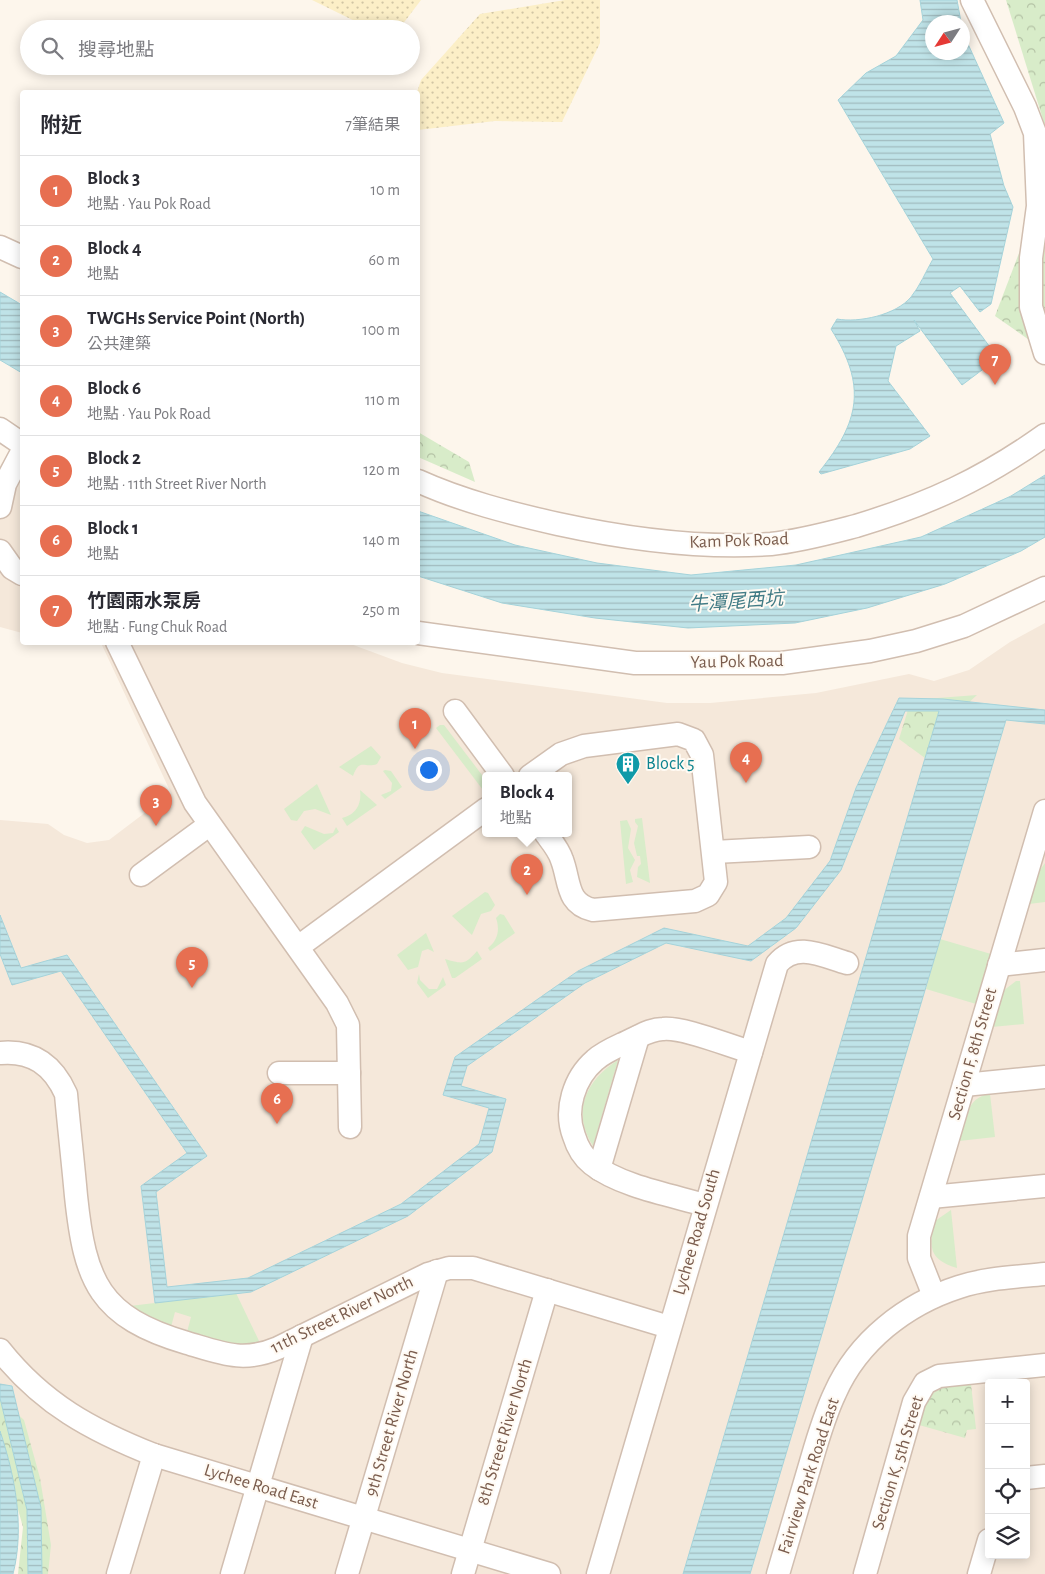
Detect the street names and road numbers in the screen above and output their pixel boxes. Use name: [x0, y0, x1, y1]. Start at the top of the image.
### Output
street label: Kam Pok Road: [689, 530, 789, 552]
street label: Yau Pok Road: [690, 652, 784, 672]
street label: Section F, 8th Street: [946, 986, 1001, 1122]
street label: Lychee Road South: [670, 1167, 724, 1297]
street label: 11th Street River North: [268, 1273, 416, 1357]
street label: 9th Street River North: [362, 1347, 422, 1499]
street label: 8th Street River North: [474, 1357, 536, 1507]
street label: Section K, 5th Street: [869, 1394, 927, 1532]
street label: Fairview Park Road East: [775, 1395, 843, 1556]
street label: Lychee Road East: [202, 1461, 320, 1513]

